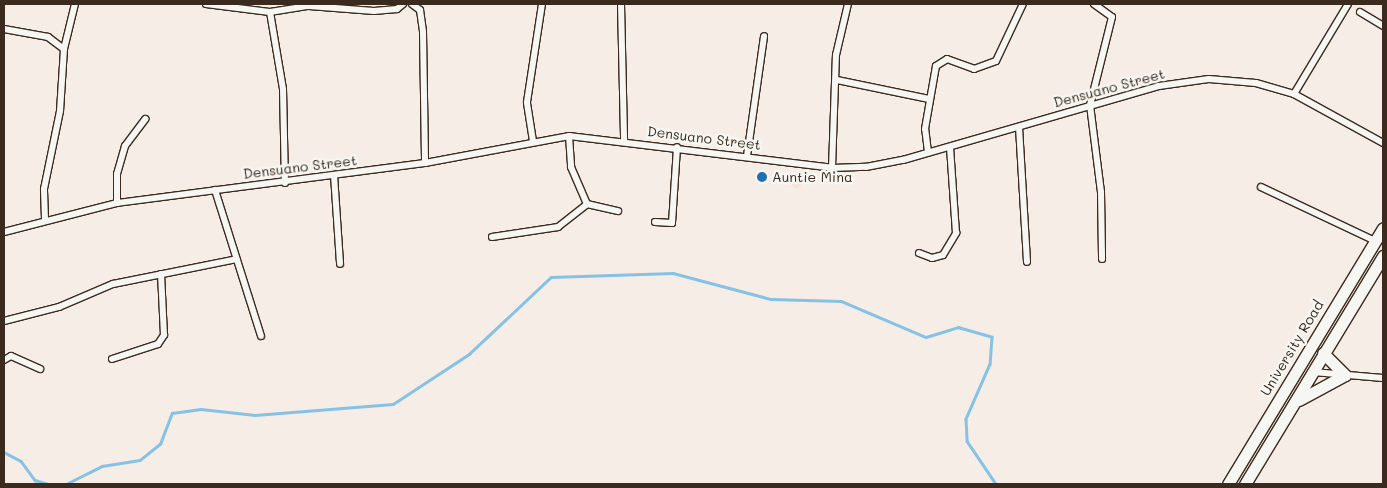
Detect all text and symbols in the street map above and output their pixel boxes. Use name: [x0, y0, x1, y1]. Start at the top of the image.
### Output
street label: Densuano Street: [1052, 65, 1166, 111]
street label: Densuano Street: [646, 123, 762, 153]
street label: Densuano Street: [242, 152, 358, 182]
place label: Auntie Mina: [772, 169, 853, 185]
marker: Auntie Mina: [756, 171, 768, 183]
street label: University Road: [1257, 297, 1327, 399]

